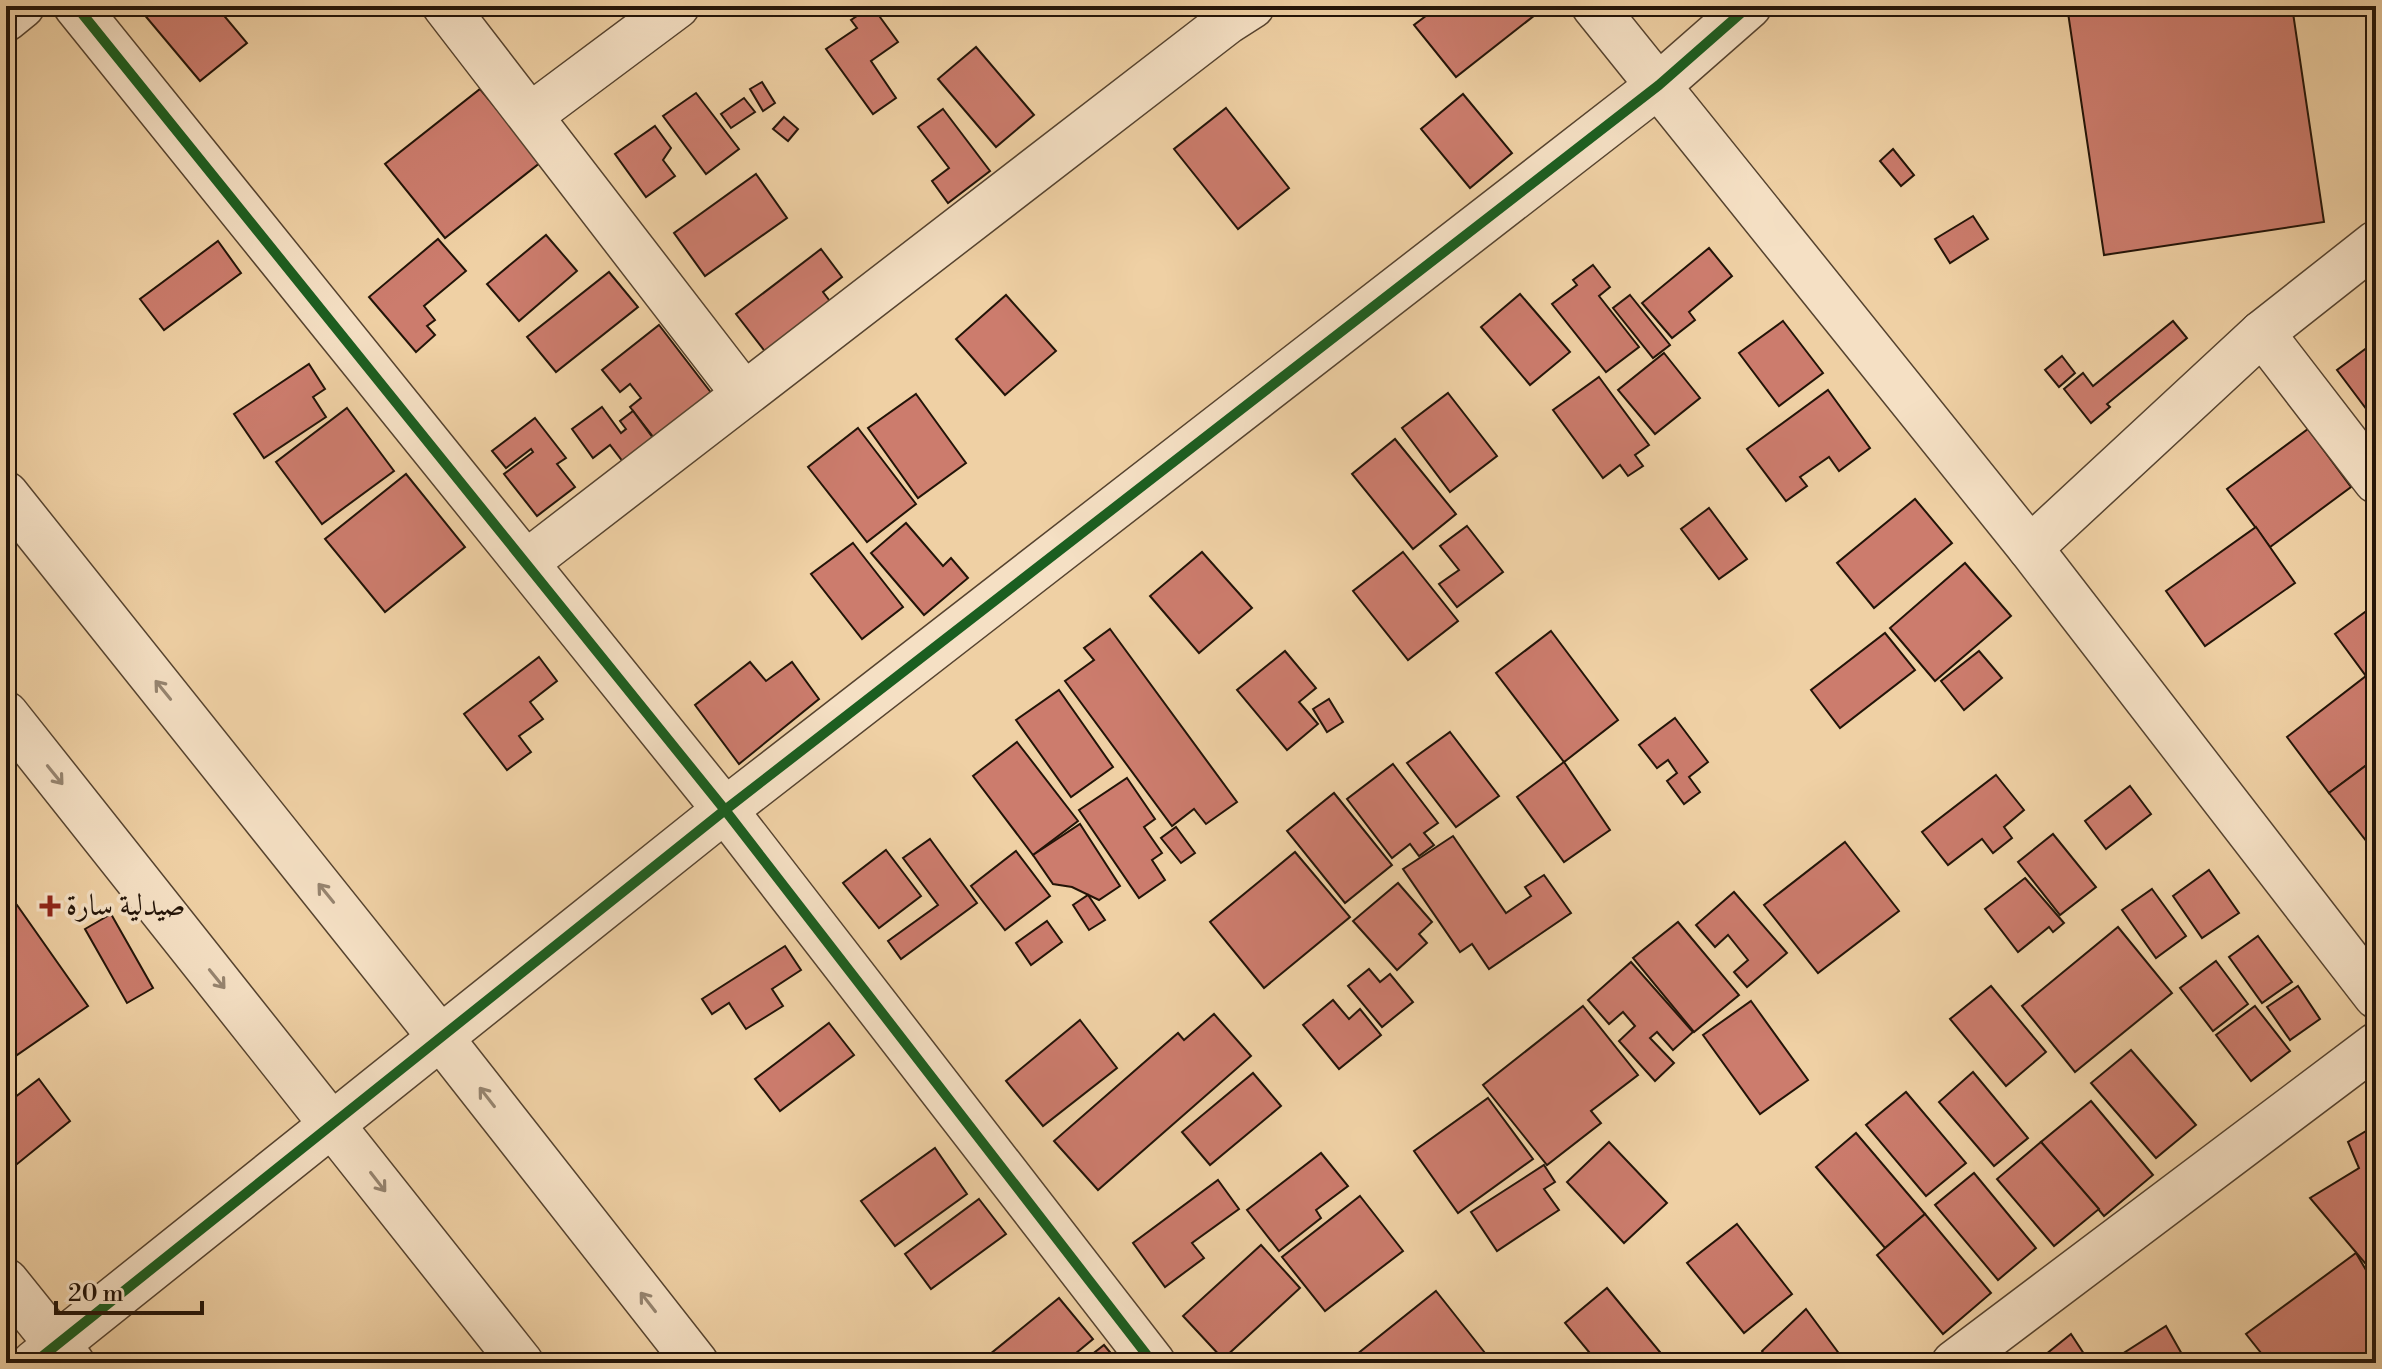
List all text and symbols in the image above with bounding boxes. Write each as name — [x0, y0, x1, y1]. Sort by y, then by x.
one-way arrow — [154, 680, 172, 701]
one-way arrow — [46, 764, 63, 785]
one-way arrow — [317, 883, 334, 904]
place label: صيدلية سارة — [66, 887, 185, 925]
marker: صيدلية سارة — [41, 897, 59, 915]
one-way arrow — [208, 968, 225, 989]
one-way arrow — [479, 1087, 496, 1108]
one-way arrow — [370, 1171, 387, 1192]
scale bar — [56, 1265, 202, 1315]
text: 20 m — [68, 1279, 124, 1309]
one-way arrow — [639, 1292, 656, 1313]

